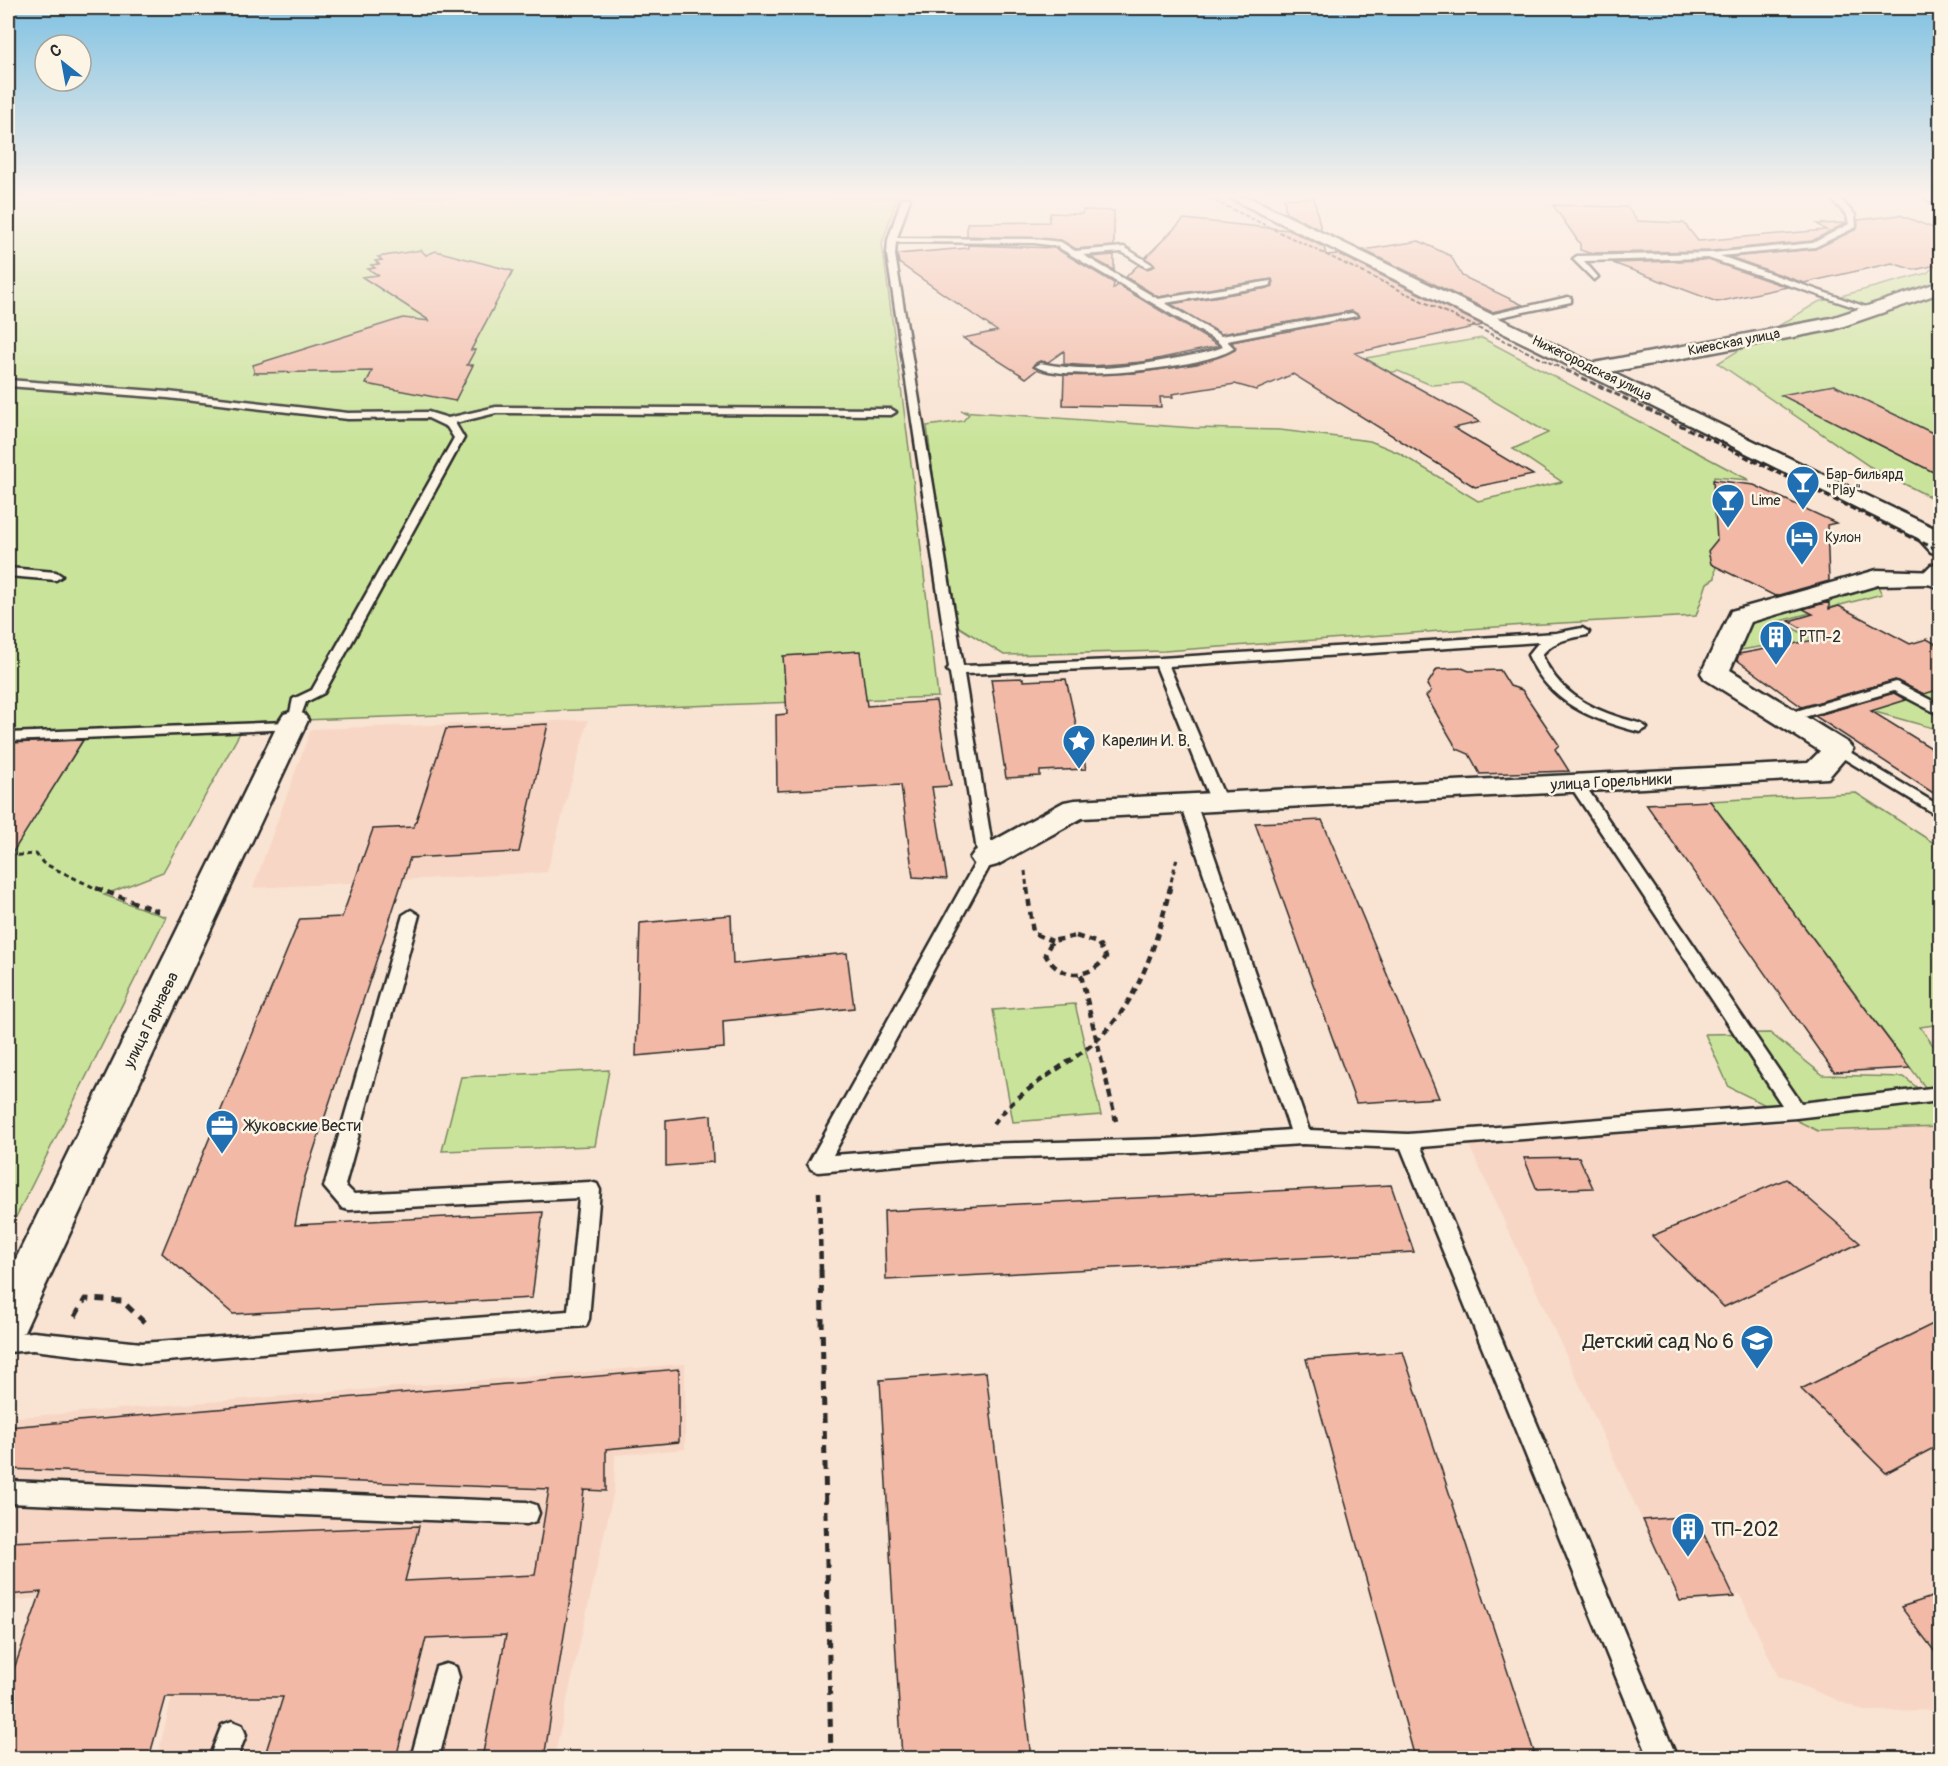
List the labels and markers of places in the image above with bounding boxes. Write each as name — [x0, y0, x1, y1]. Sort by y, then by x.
bar icon: Бар-бильярд "Play" — [1785, 464, 1821, 511]
place label: Бар-бильярд "Play" — [1826, 466, 1904, 499]
bar icon: Lime — [1710, 482, 1746, 529]
place label: Lime — [1751, 492, 1780, 509]
hotel icon: Кулон — [1784, 519, 1820, 566]
place label: Кулон — [1825, 529, 1861, 546]
building icon: РТП-2 — [1758, 619, 1794, 666]
place label: РТП-2 — [1799, 627, 1841, 647]
place icon: Карелин И. В. — [1061, 723, 1097, 770]
place label: Карелин И. В. — [1102, 731, 1190, 751]
office icon: Жуковские Вести — [204, 1108, 240, 1155]
place label: Жуковские Вести — [242, 1116, 361, 1136]
school or university icon: Детский сад № 6 — [1739, 1323, 1775, 1370]
place label: Детский сад № 6 — [1582, 1329, 1734, 1354]
building icon: ТП-202 — [1670, 1511, 1706, 1558]
place label: ТП-202 — [1711, 1517, 1779, 1542]

